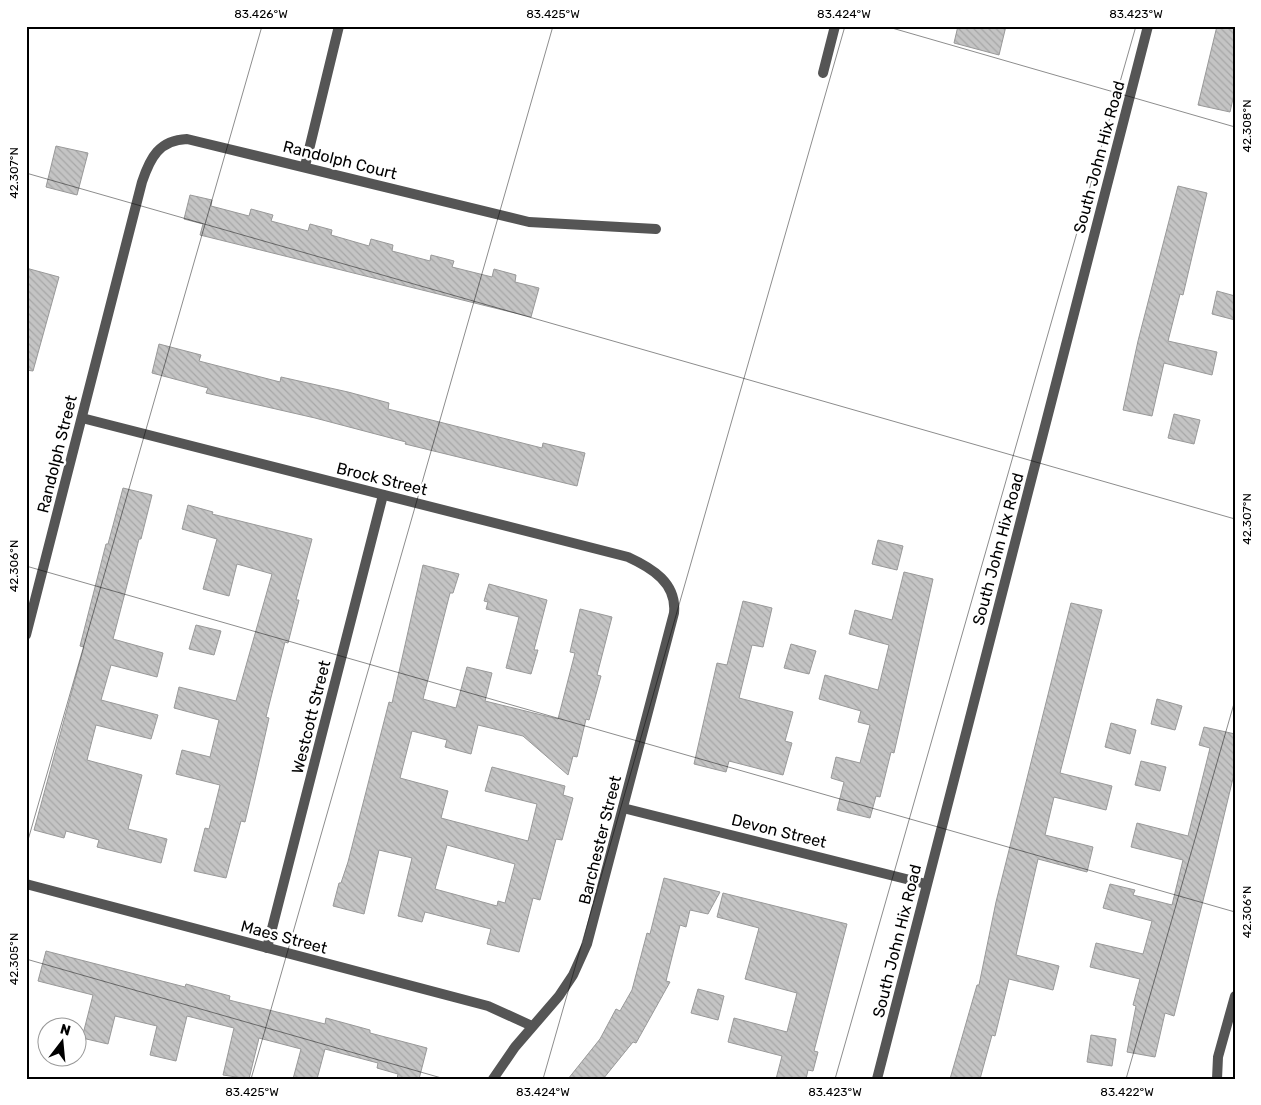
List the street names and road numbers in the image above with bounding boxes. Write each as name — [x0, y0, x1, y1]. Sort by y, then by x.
street label: South John Hix Road — [1069, 79, 1129, 235]
street label: Randolph Court — [281, 137, 399, 183]
street label: Randolph Street — [33, 393, 81, 515]
street label: Brock Street — [335, 459, 429, 499]
street label: South John Hix Road — [968, 471, 1028, 627]
street label: Westcott Street — [288, 658, 334, 776]
street label: Barchester Street — [575, 774, 625, 906]
street label: Devon Street — [729, 810, 829, 852]
street label: South John Hix Road — [869, 862, 925, 1020]
street label: Maes Street — [239, 916, 329, 958]

